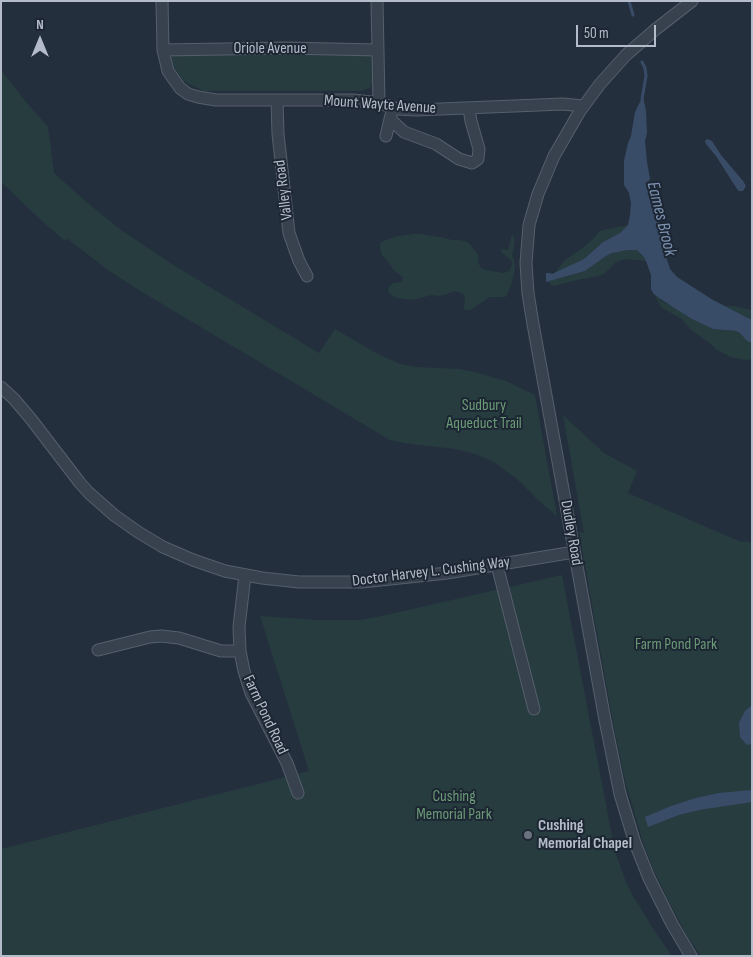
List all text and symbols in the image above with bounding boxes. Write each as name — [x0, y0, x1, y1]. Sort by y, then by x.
north arrow — [15, 15, 65, 65]
scale bar — [578, 15, 658, 47]
text: N — [36, 16, 44, 33]
text: 50 m — [584, 24, 609, 43]
street label: Oriole Avenue — [233, 39, 307, 59]
street label: Mount Wayte Avenue — [323, 92, 437, 118]
street label: Valley Road — [271, 159, 297, 221]
water label: Eames Brook — [641, 180, 681, 258]
park label: Sudbury Aqueduct Trail — [446, 396, 522, 434]
street label: Dudley Road — [556, 499, 586, 567]
street label: Doctor Harvey L. Cushing Way — [351, 553, 511, 591]
park label: Farm Pond Park — [635, 635, 717, 655]
street label: Farm Pond Road — [238, 672, 292, 758]
park label: Cushing Memorial Park — [416, 787, 492, 825]
place label: Cushing Memorial Chapel — [538, 816, 632, 854]
marker: Cushing Memorial Chapel — [522, 829, 534, 841]

